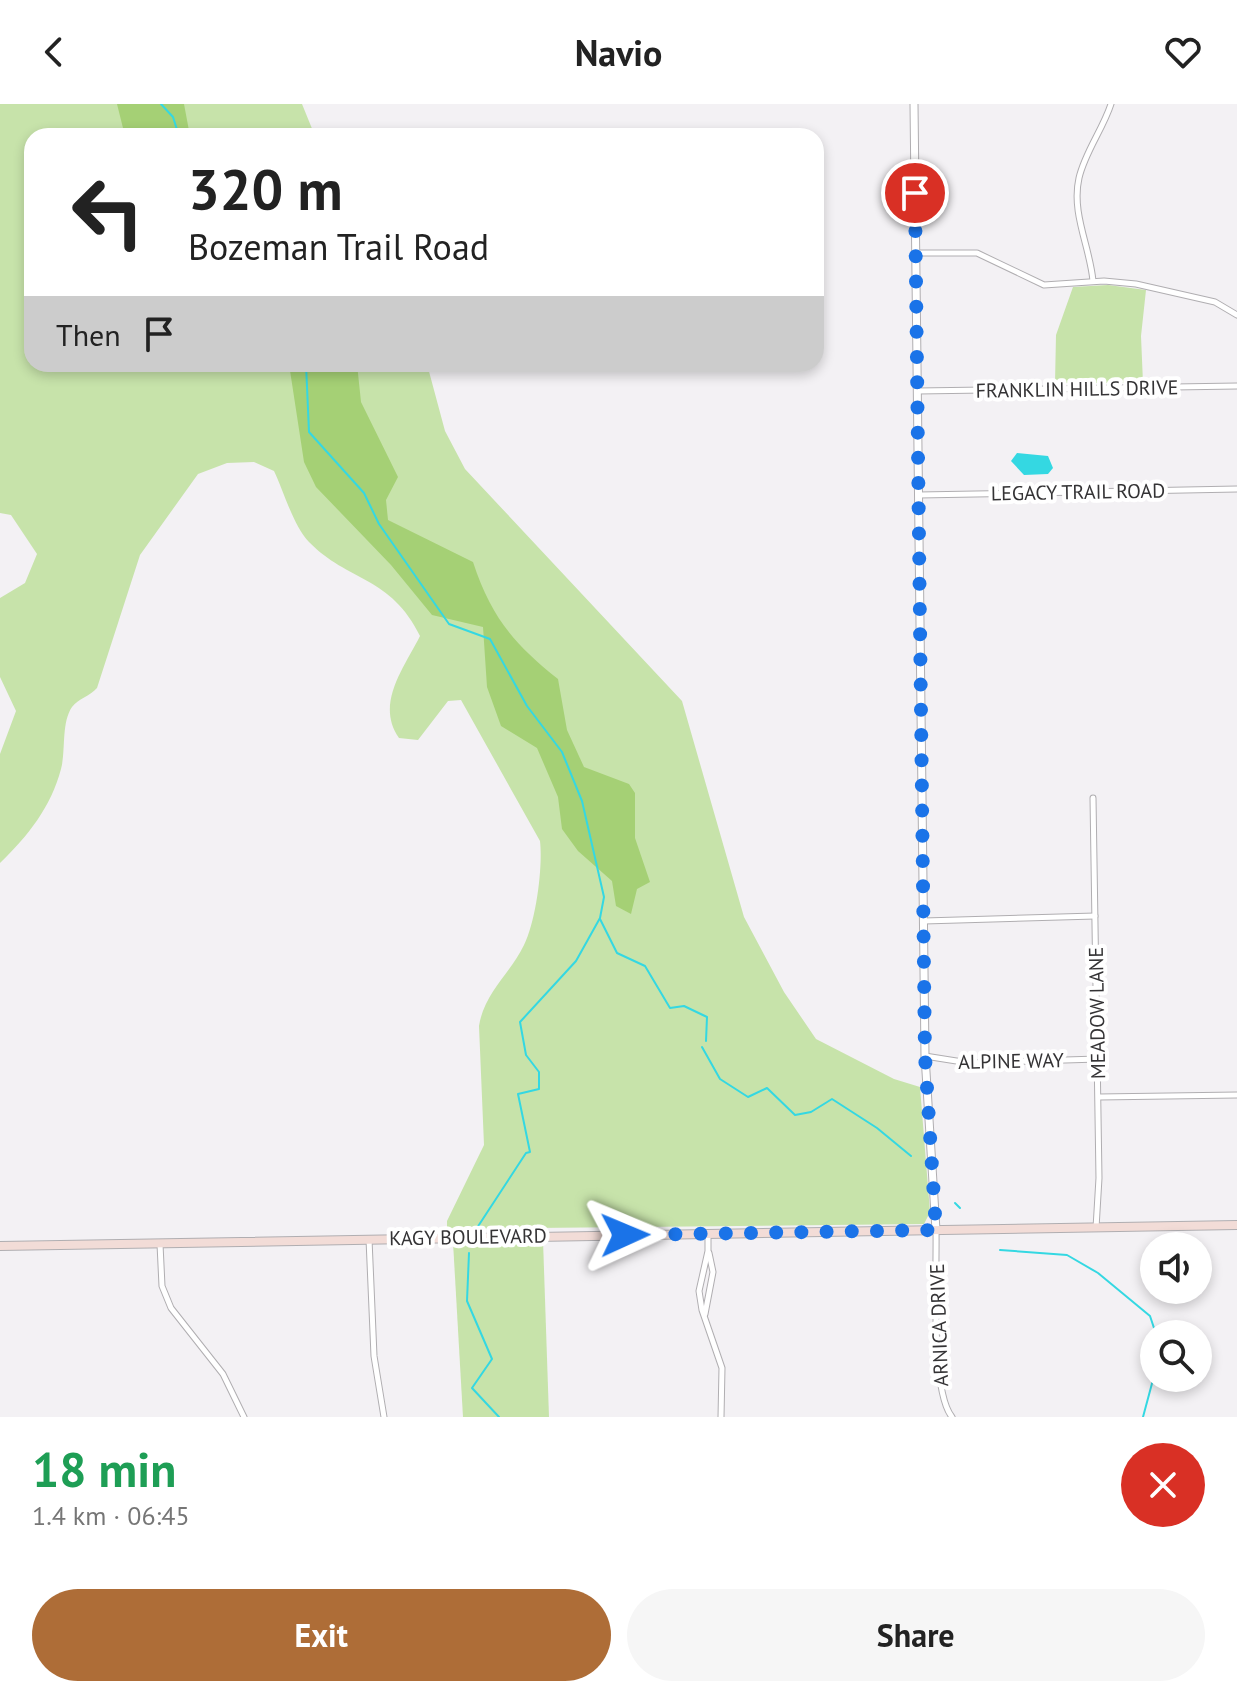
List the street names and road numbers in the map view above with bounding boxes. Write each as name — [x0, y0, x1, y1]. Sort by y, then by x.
street label: FRANKLIN HILLS DRIVE — [975, 374, 1179, 404]
street label: LEGACY TRAIL ROAD — [991, 477, 1165, 507]
street label: MEADOW LANE — [1083, 947, 1111, 1079]
street label: ALPINE WAY — [958, 1047, 1065, 1075]
street label: KAGY BOULEVARD — [389, 1223, 547, 1251]
street label: ARNICA DRIVE — [924, 1263, 954, 1387]

